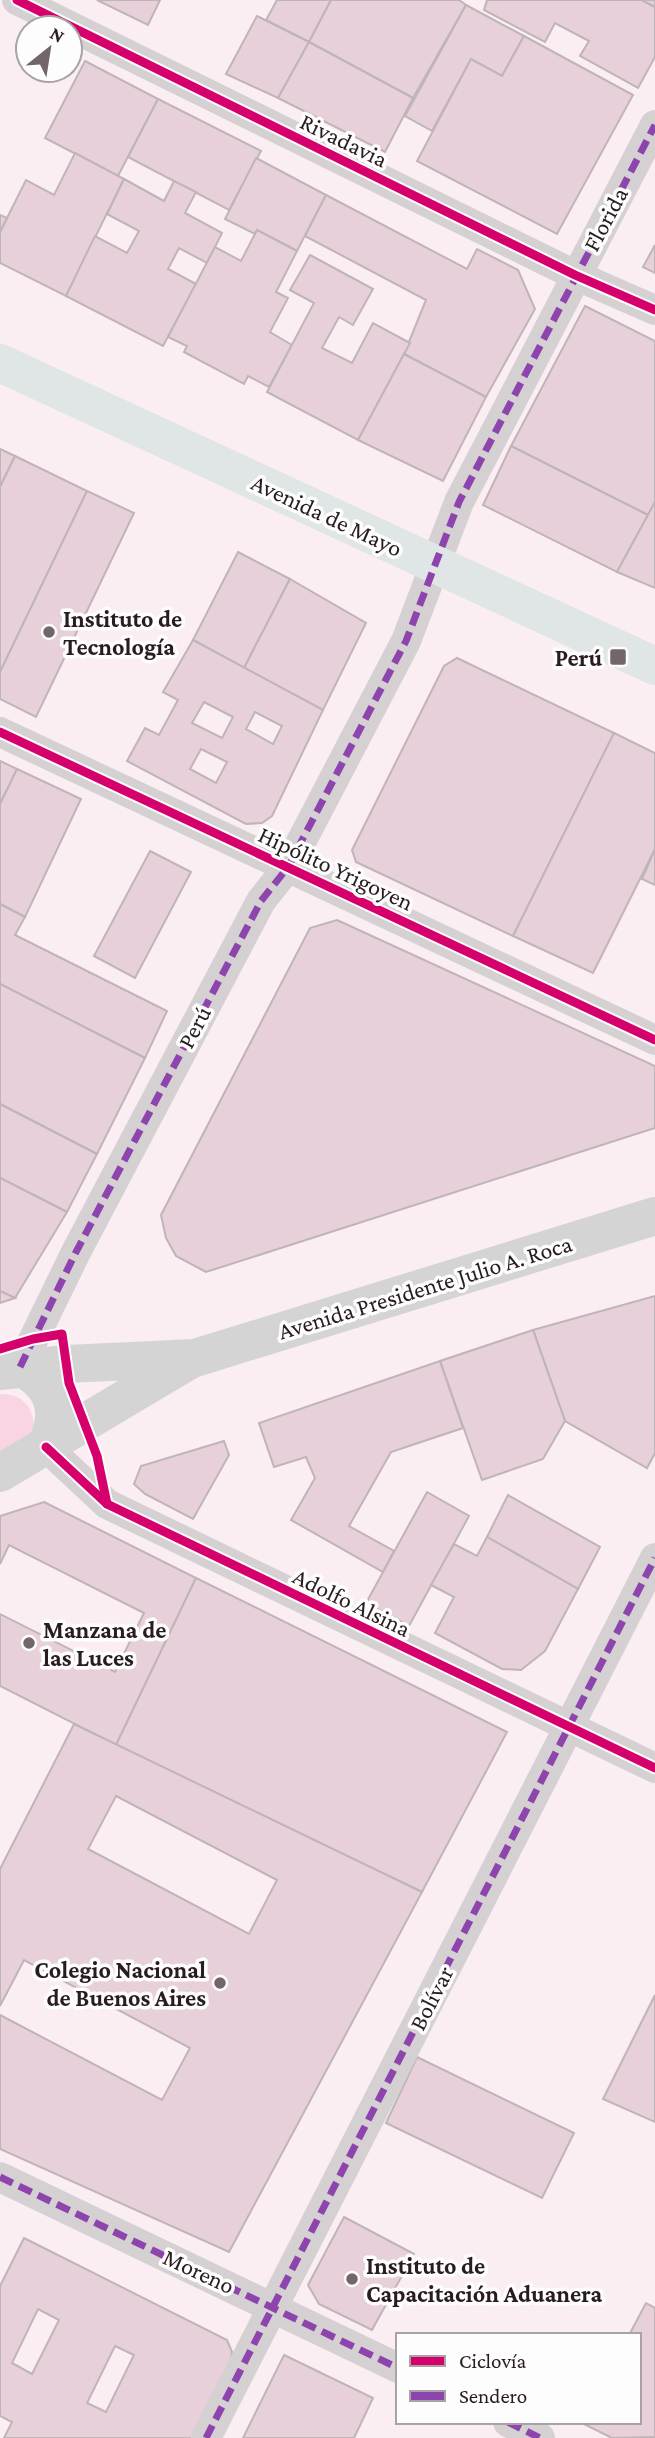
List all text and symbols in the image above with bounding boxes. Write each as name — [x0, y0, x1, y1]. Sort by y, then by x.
north arrow — [14, 14, 84, 84]
text: N — [46, 22, 68, 47]
street label: Rivadavia — [296, 107, 392, 173]
street label: Florida — [577, 182, 633, 256]
street label: Avenida de Mayo — [247, 468, 407, 562]
place label: Instituto de Tecnología — [63, 605, 182, 660]
marker: Instituto de Tecnología — [41, 624, 57, 640]
place label: Perú — [555, 644, 602, 671]
marker: Perú — [608, 647, 628, 667]
street label: Hipólito Yrigoyen — [254, 820, 418, 916]
street label: Perú — [172, 1001, 216, 1052]
street label: Avenida Presidente Julio A. Roca — [275, 1229, 575, 1345]
street label: Adolfo Alsina — [289, 1562, 415, 1642]
place label: Manzana de las Luces — [43, 1616, 166, 1671]
marker: Manzana de las Luces — [21, 1635, 37, 1651]
place label: Colegio Nacional de Buenos Aires — [34, 1956, 206, 2011]
street label: Bolívar — [404, 1961, 459, 2034]
marker: Colegio Nacional de Buenos Aires — [212, 1975, 228, 1991]
street label: Moreno — [159, 2243, 239, 2299]
place label: Instituto de Capacitación Aduanera — [366, 2252, 602, 2307]
marker: Instituto de Capacitación Aduanera — [344, 2271, 360, 2287]
legend — [396, 2333, 641, 2424]
text: Ciclovía — [459, 2349, 527, 2373]
text: Sendero — [459, 2384, 527, 2408]

